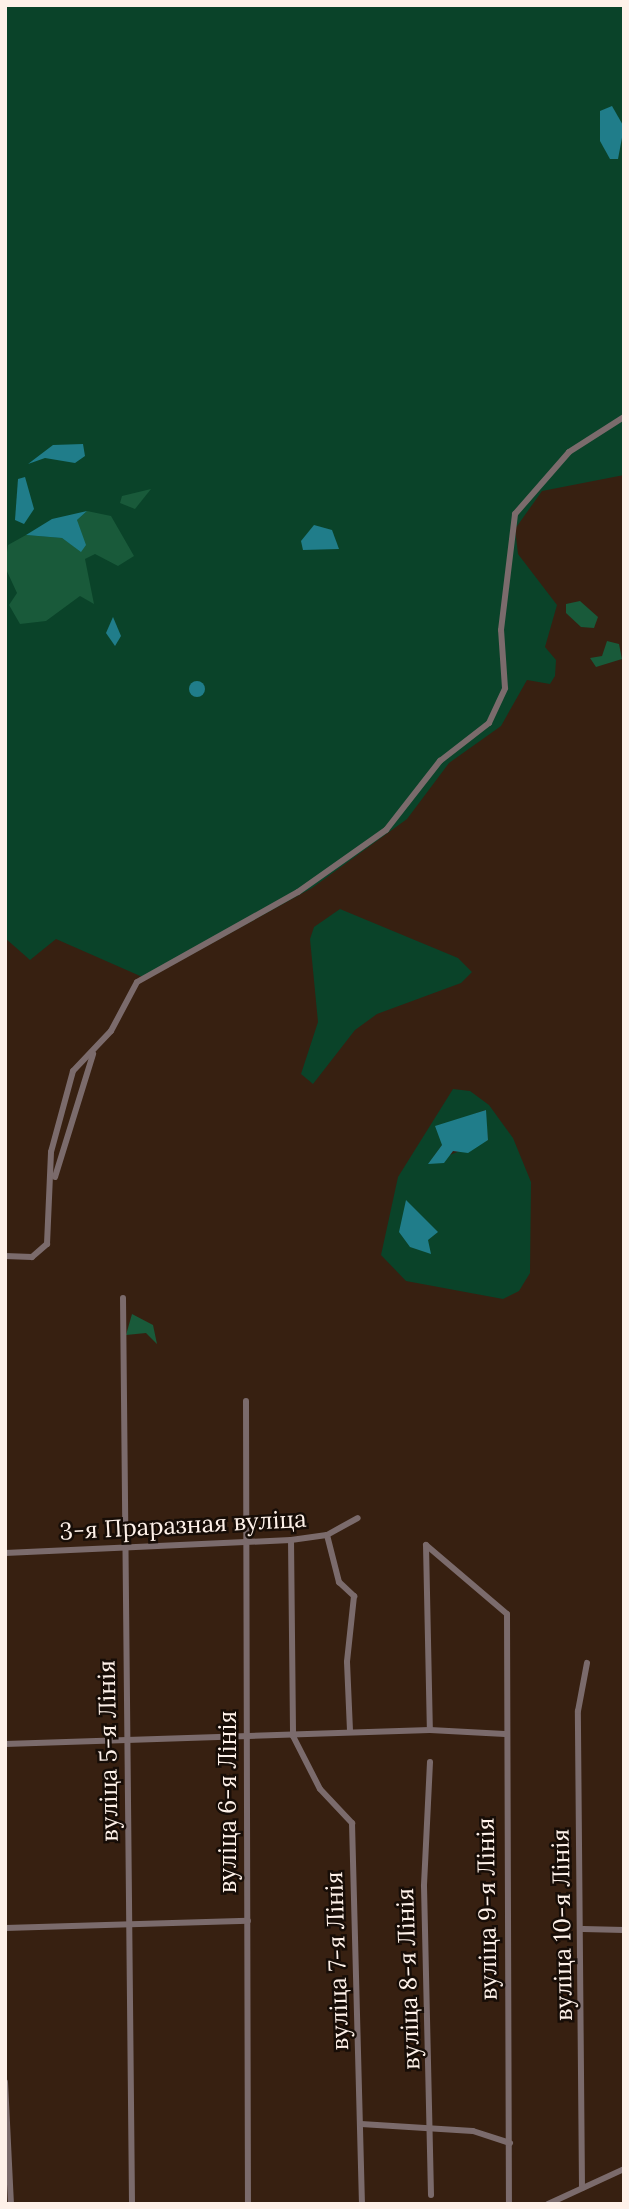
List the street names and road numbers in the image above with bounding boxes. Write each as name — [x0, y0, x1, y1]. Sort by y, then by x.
street label: 3-я Праразная вуліца — [59, 1504, 307, 1546]
street label: вуліца 5-я Лінія — [92, 1660, 124, 1842]
street label: вуліца 6-я Лінія — [214, 1711, 242, 1893]
street label: вуліца 9-я Лінія — [471, 1817, 503, 2001]
street label: вуліца 10-я Лінія — [546, 1829, 578, 2021]
street label: вуліца 7-я Лінія — [319, 1871, 355, 2051]
street label: вуліца 8-я Лінія — [390, 1887, 426, 2071]

